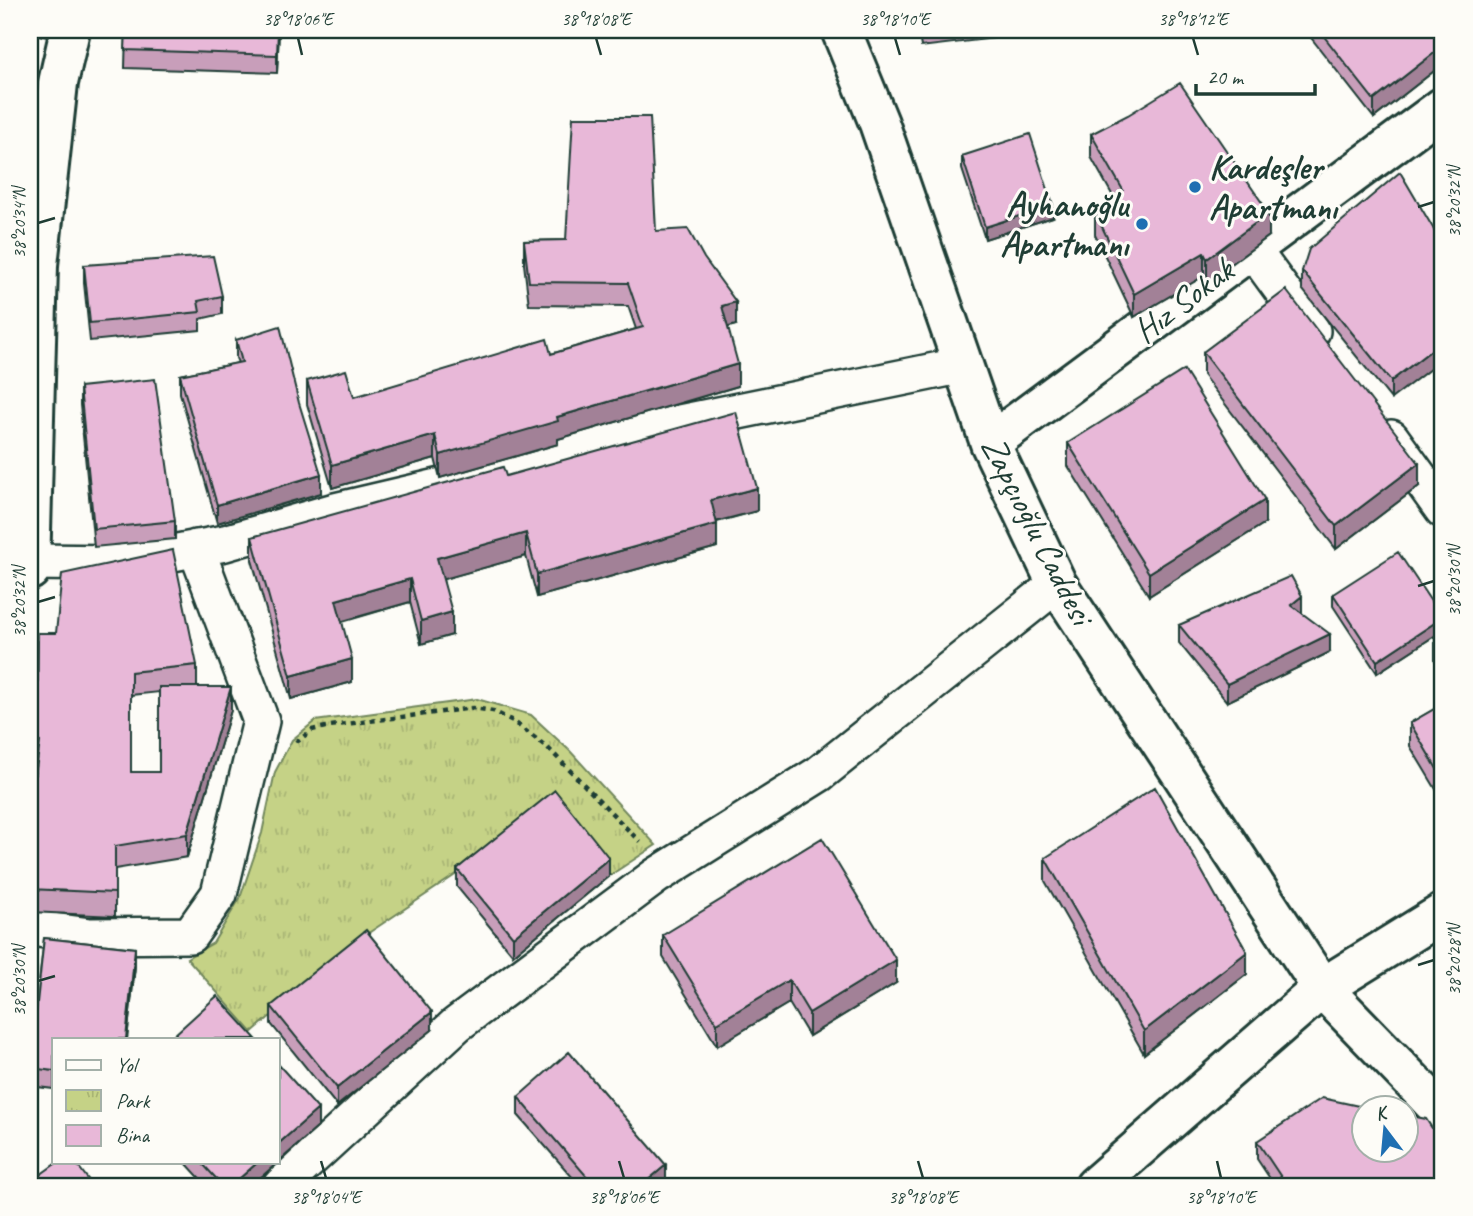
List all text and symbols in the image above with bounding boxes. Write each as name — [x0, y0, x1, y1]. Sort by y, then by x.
text: 38°18'06"E — [263, 8, 335, 30]
text: 38°18'08"E — [561, 8, 633, 30]
text: 38°18'10"E — [860, 8, 932, 30]
text: 38°18'12"E — [1158, 8, 1230, 30]
scale bar — [1196, 52, 1316, 96]
text: 20 m — [1207, 64, 1245, 90]
place label: Kardeşler Apartmanı — [1209, 145, 1339, 230]
text: 38°20'32"N — [1443, 163, 1465, 237]
marker: Kardeşler Apartmanı — [1187, 179, 1203, 195]
place label: Ayhanoğlu Apartmanı — [1000, 182, 1131, 267]
text: 38°20'34"N — [8, 184, 30, 258]
marker: Ayhanoğlu Apartmanı — [1134, 216, 1150, 232]
street label: Hız Sokak — [1124, 247, 1244, 353]
street label: Zapçıoğlu Caddesi — [971, 429, 1106, 636]
text: 38°20'30"N — [1443, 542, 1465, 616]
text: 38°20'32"N — [8, 563, 30, 637]
text: 38°20'28"N — [1443, 921, 1465, 995]
text: 38°20'30"N — [8, 942, 30, 1016]
legend — [52, 1038, 280, 1164]
text: Yol — [116, 1052, 140, 1078]
text: Park — [116, 1088, 151, 1114]
north arrow — [1350, 1094, 1420, 1164]
text: K — [1373, 1100, 1393, 1126]
text: Bina — [116, 1122, 151, 1148]
text: 38°18'04"E — [291, 1186, 363, 1208]
text: 38°18'06"E — [589, 1186, 661, 1208]
text: 38°18'08"E — [888, 1186, 960, 1208]
text: 38°18'10"E — [1186, 1186, 1258, 1208]

